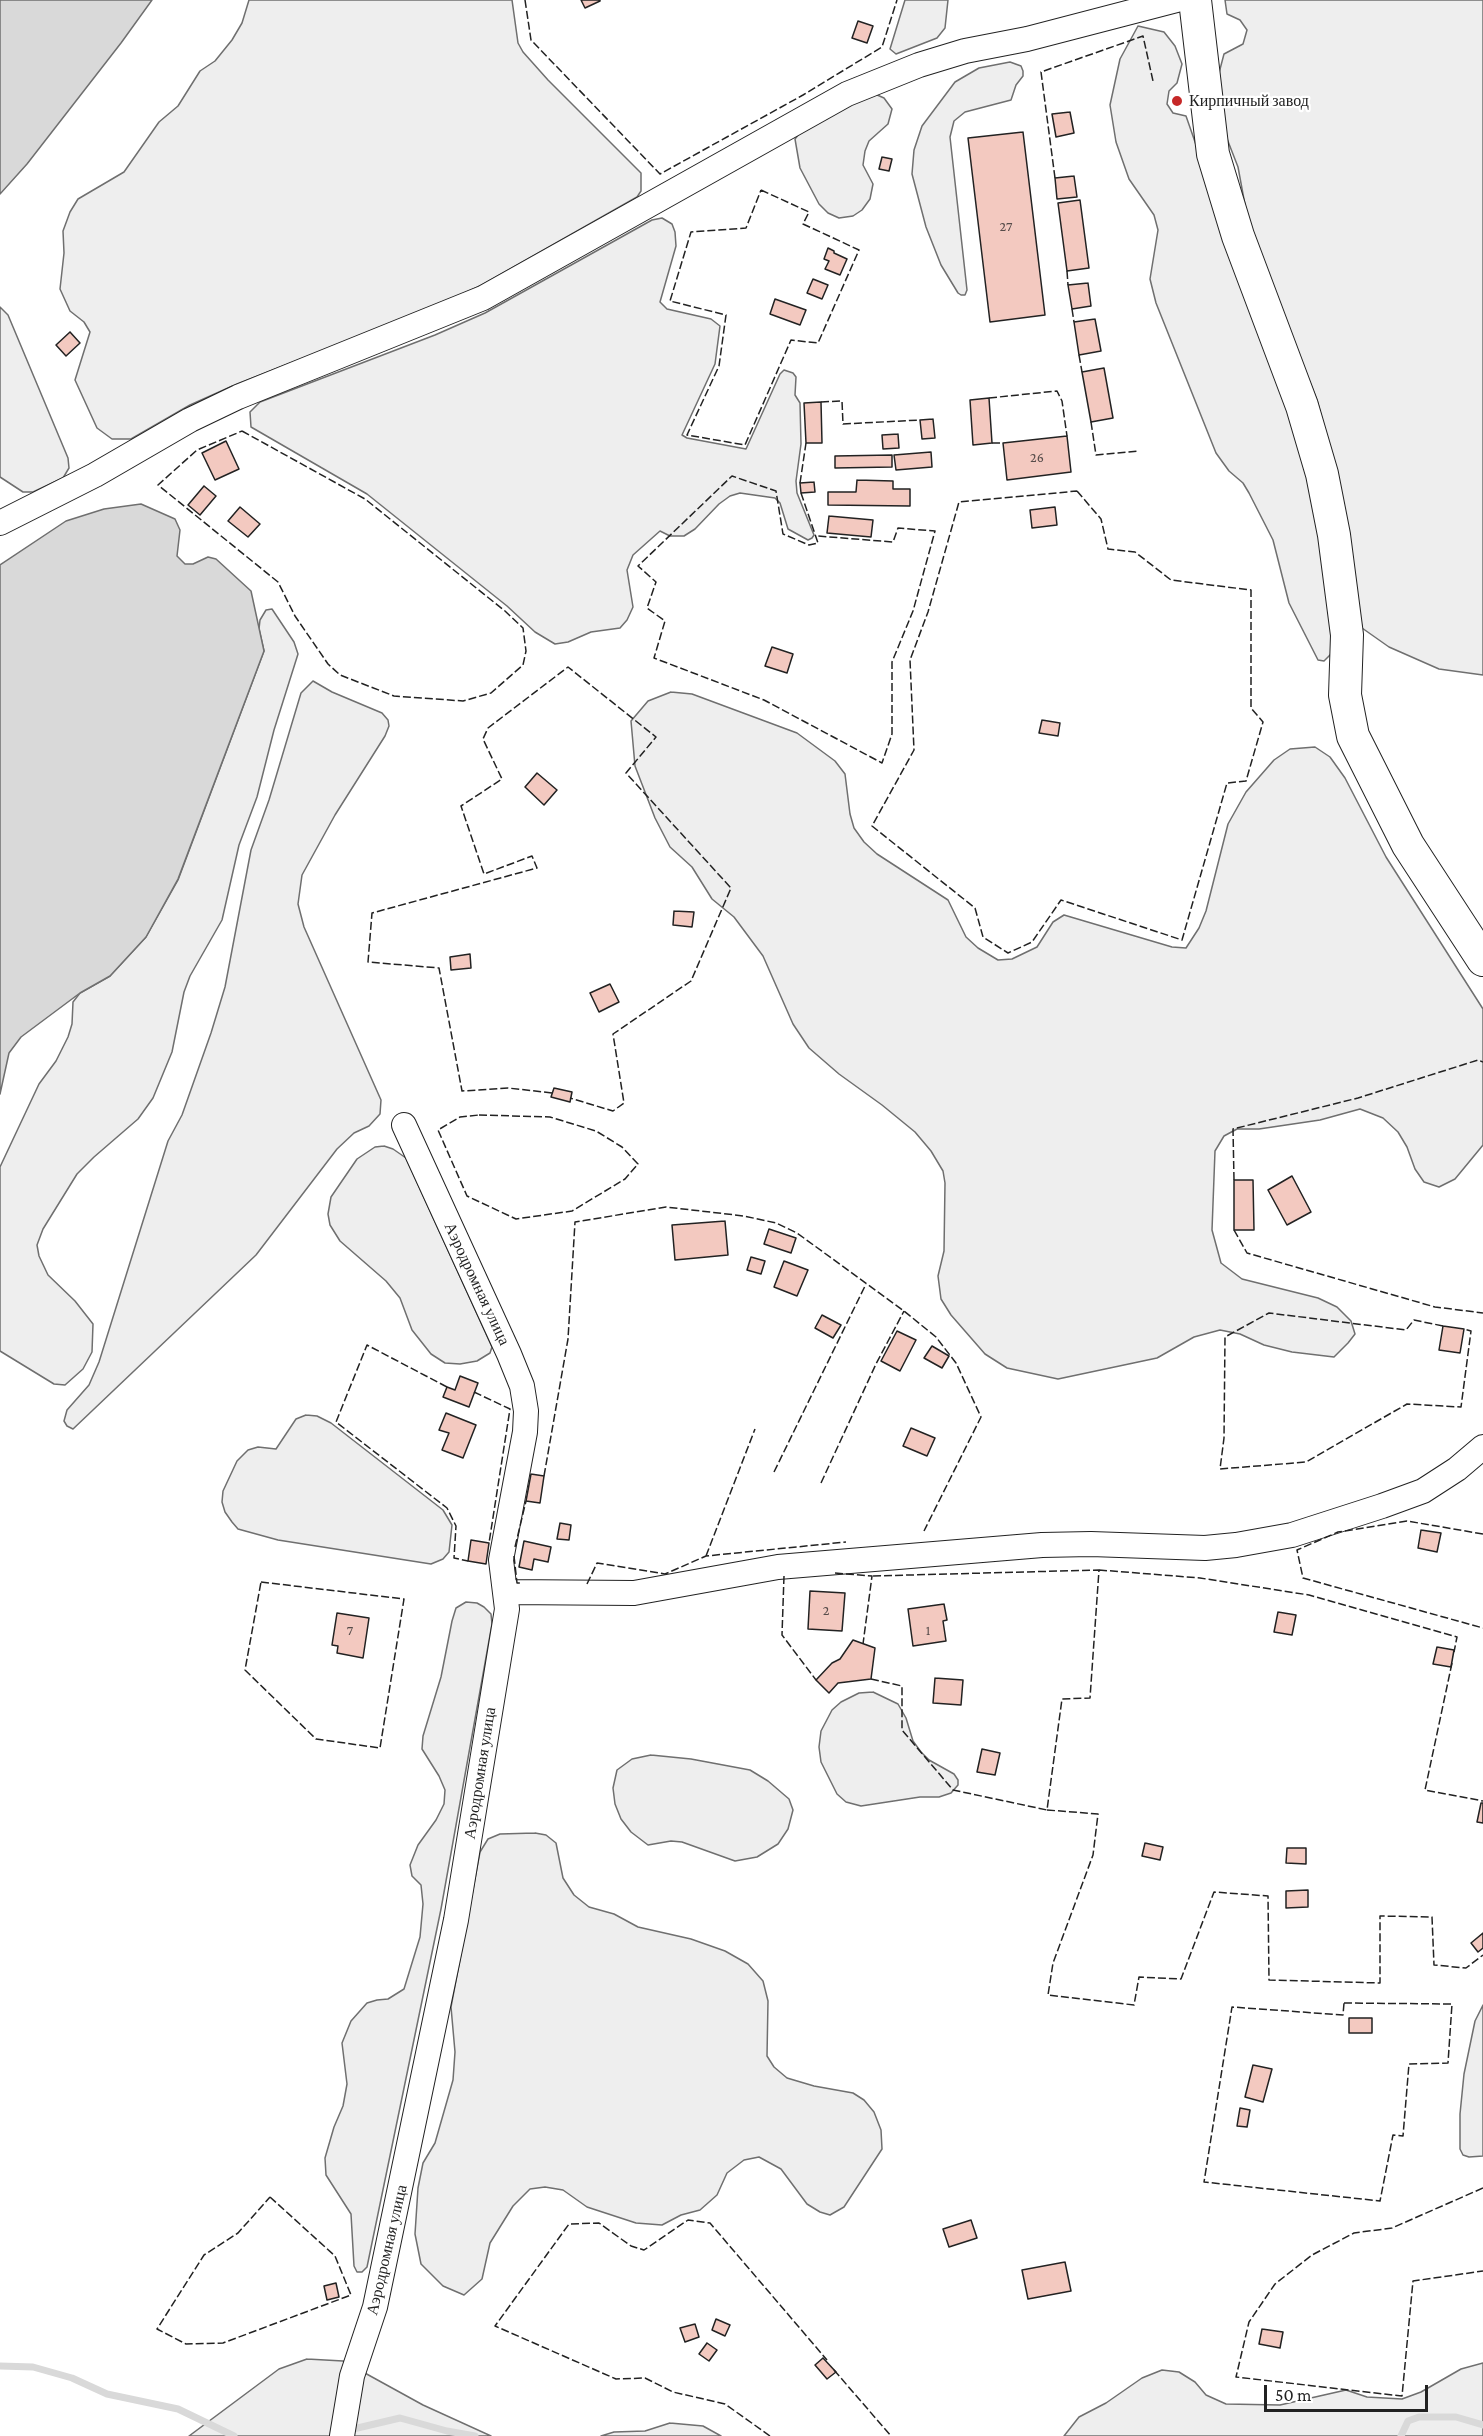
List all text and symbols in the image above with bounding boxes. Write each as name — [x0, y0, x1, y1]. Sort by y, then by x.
place label: Кирпичный завод — [1189, 91, 1309, 111]
marker: Кирпичный завод — [1170, 94, 1184, 108]
house number: 27 — [1000, 219, 1012, 235]
house number: 26 — [1030, 450, 1044, 466]
street label: Аэродромная улица — [440, 1219, 514, 1349]
house number: 2 — [823, 1603, 829, 1619]
house number: 7 — [347, 1623, 353, 1639]
house number: 1 — [926, 1623, 930, 1639]
street label: Аэродромная улица — [460, 1706, 500, 1840]
street label: Аэродромная улица — [363, 2183, 411, 2317]
scale bar — [1267, 2373, 1430, 2411]
text: 50 m — [1275, 2385, 1312, 2405]

